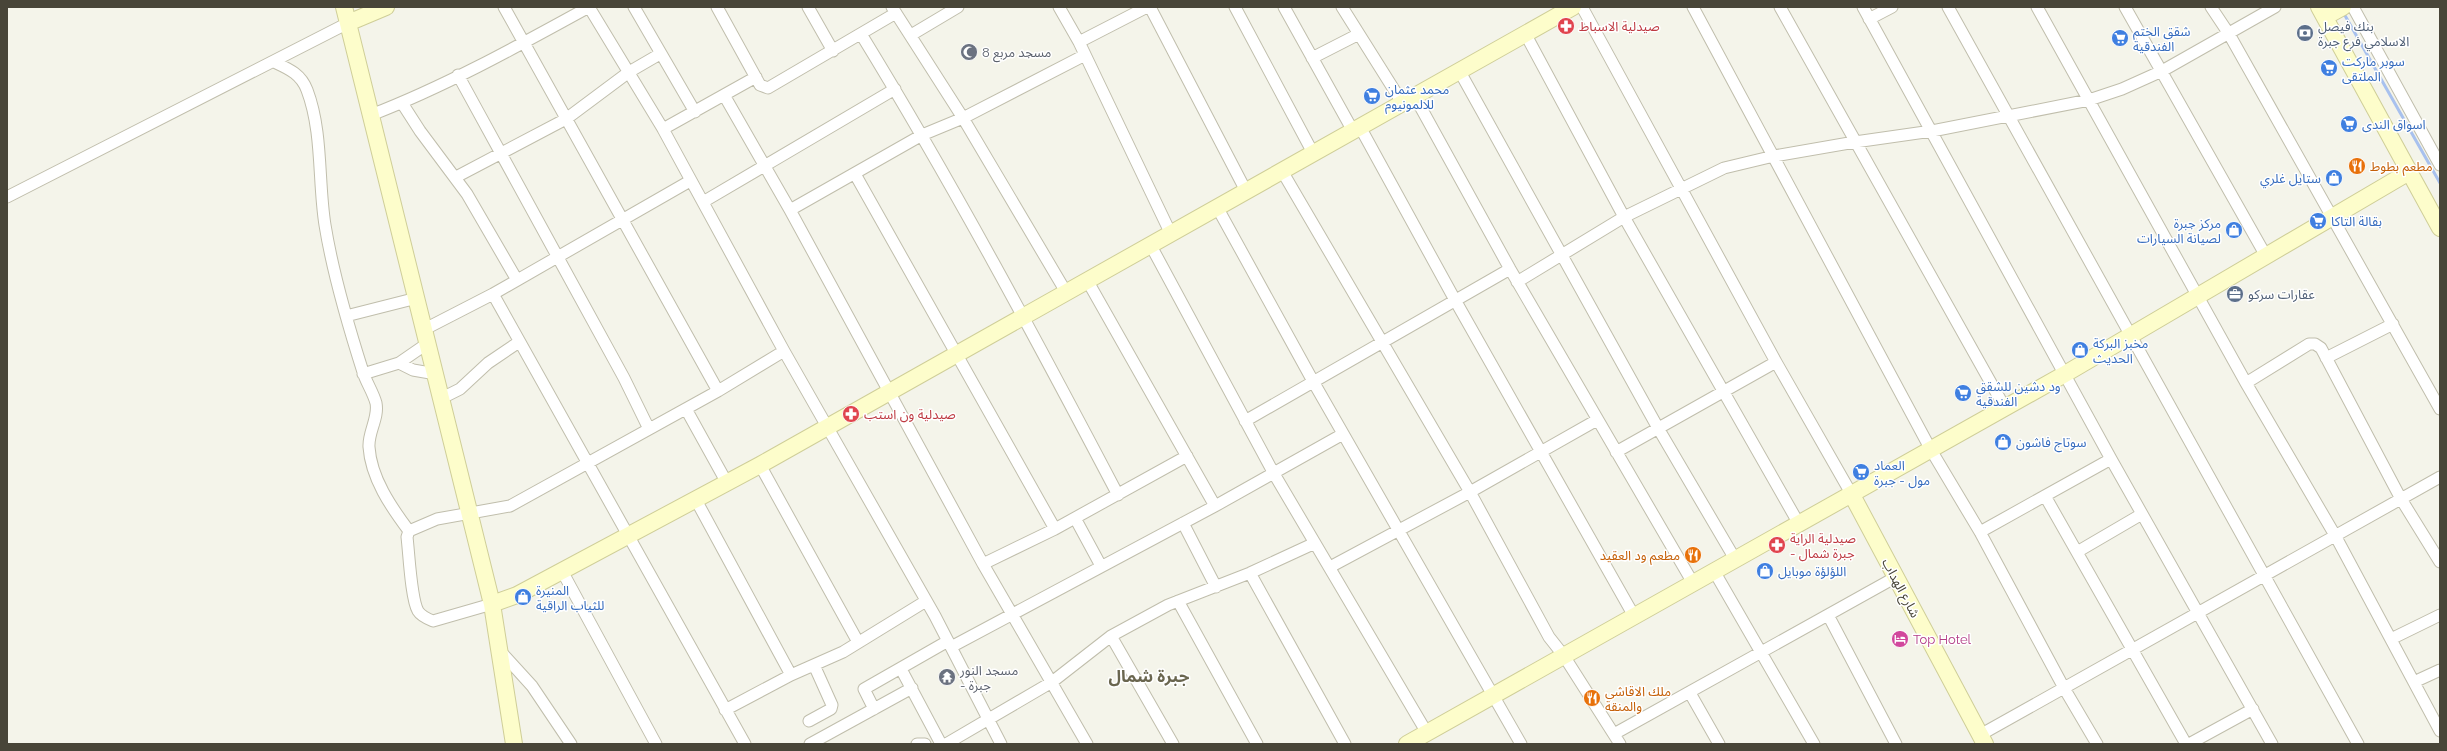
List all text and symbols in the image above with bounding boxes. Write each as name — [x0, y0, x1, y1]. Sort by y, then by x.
pharmacy icon: صيدلية الاسباط — [1556, 16, 1576, 36]
place label: صيدلية الاسباط — [1579, 19, 1660, 34]
place label: بنك فيصل الاسلامي فرع جبرة — [2318, 19, 2409, 52]
bank icon: بنك فيصل الاسلامي فرع جبرة — [2295, 23, 2315, 43]
place label: شقق الختم الفندقية — [2133, 24, 2190, 54]
supermarket icon: شقق الختم الفندقية — [2110, 28, 2130, 48]
mosque icon: مسجد مربع 8 — [959, 42, 979, 62]
place label: مسجد مربع 8 — [982, 45, 1052, 63]
place label: سوبر ماركت الملتقى — [2342, 54, 2405, 85]
supermarket icon: سوبر ماركت الملتقى — [2319, 58, 2339, 78]
place label: محمد عثمان للالمونيوم — [1385, 82, 1450, 114]
supermarket icon: محمد عثمان للالمونيوم — [1362, 86, 1382, 106]
supermarket icon: اسواق الندى — [2339, 114, 2359, 134]
place label: اسواق الندى — [2362, 117, 2426, 133]
restaurant icon: مطعم بطوط — [2347, 156, 2367, 176]
place label: مطعم بطوط — [2370, 159, 2433, 177]
shop icon: ستايل غلري — [2324, 168, 2344, 188]
place label: ستايل غلري — [2260, 171, 2321, 189]
supermarket icon: بقالة التاكا — [2308, 211, 2328, 231]
place label: بقالة التاكا — [2331, 214, 2382, 229]
place label: مركز جبرة لصيانة السيارات — [2137, 216, 2221, 246]
shop icon: مركز جبرة لصيانة السيارات — [2224, 220, 2244, 240]
office icon: عقارات سركو — [2225, 284, 2245, 304]
place label: عقارات سركو — [2248, 287, 2315, 302]
place label: مخبز البركة الحديث — [2093, 336, 2148, 366]
shop icon: مخبز البركة الحديث — [2070, 340, 2090, 360]
place label: ود دشين للشقق الفندقية — [1976, 379, 2061, 409]
supermarket icon: ود دشين للشقق الفندقية — [1953, 383, 1973, 403]
pharmacy icon: صيدلية ون استب — [841, 404, 861, 424]
place label: صيدلية ون استب — [864, 407, 956, 423]
shop icon: سوتاج فاشون — [1993, 432, 2013, 452]
place label: سوتاج فاشون — [2016, 435, 2086, 453]
place label: العماد مول - جبرة — [1874, 458, 1930, 489]
supermarket icon: العماد مول - جبرة — [1851, 462, 1871, 482]
place label: صيدلية الراية - جبرة شمال — [1790, 531, 1856, 562]
pharmacy icon: صيدلية الراية - جبرة شمال — [1767, 535, 1787, 555]
restaurant icon: مطعم ود العقيد — [1683, 545, 1703, 565]
place label: مطعم ود العقيد — [1600, 548, 1680, 566]
street label: شارع الهداب — [1877, 556, 1923, 621]
shop icon: اللؤلؤة موبايل — [1755, 561, 1775, 581]
place label: اللؤلؤة موبايل — [1778, 564, 1846, 580]
place label: المنيرة للثياب الراقية — [536, 583, 604, 613]
shop icon: المنيرة للثياب الراقية — [513, 587, 533, 607]
hotel icon: Top Hotel — [1890, 629, 1910, 649]
place label: Top Hotel — [1913, 632, 1972, 647]
place label: مسجد النور - جبرة — [959, 663, 1018, 693]
district label: جبرة شمال — [1108, 666, 1190, 687]
temple icon: مسجد النور - جبرة — [937, 667, 957, 687]
place label: ملك الاقاشي والمنقة — [1605, 684, 1671, 714]
restaurant icon: ملك الاقاشي والمنقة — [1582, 688, 1602, 708]

